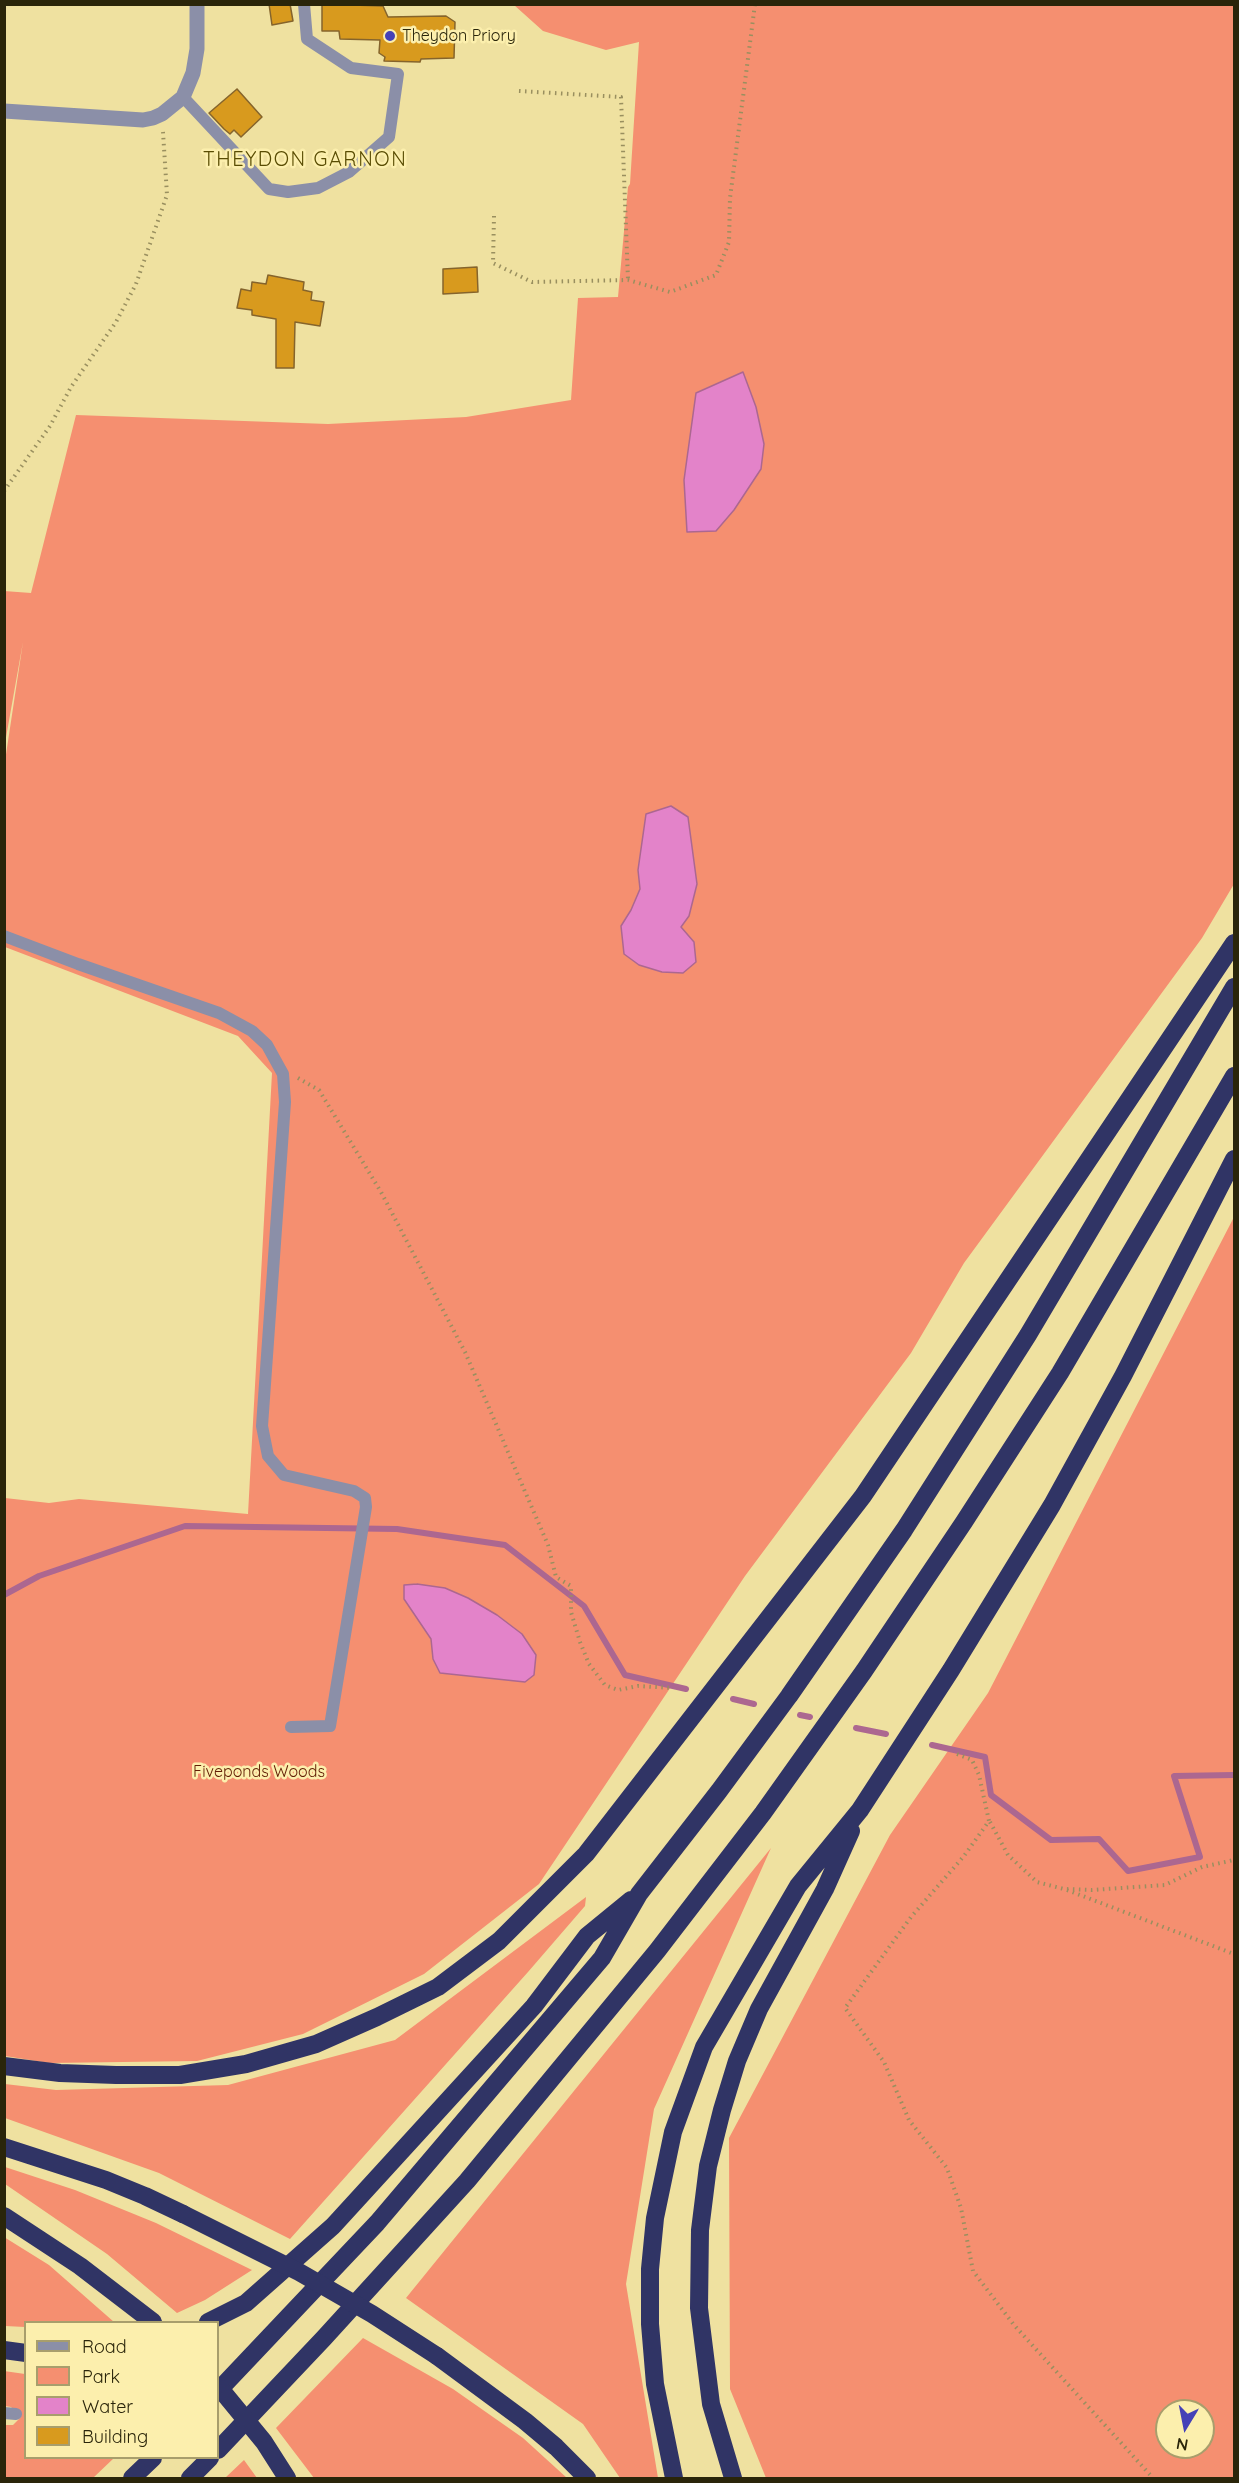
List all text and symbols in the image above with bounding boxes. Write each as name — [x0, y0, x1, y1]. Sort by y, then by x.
place label: Theydon Priory — [402, 26, 516, 46]
marker: Theydon Priory — [383, 29, 397, 43]
district label: THEYDON GARNON — [203, 148, 407, 172]
park label: Fiveponds Woods — [193, 1762, 325, 1782]
legend — [24, 2321, 219, 2459]
text: Road — [82, 2335, 127, 2358]
text: Park — [82, 2365, 120, 2388]
text: Water — [82, 2395, 133, 2418]
north arrow — [1155, 2399, 1215, 2459]
text: Building — [82, 2425, 148, 2448]
text: N — [1175, 2434, 1190, 2456]

